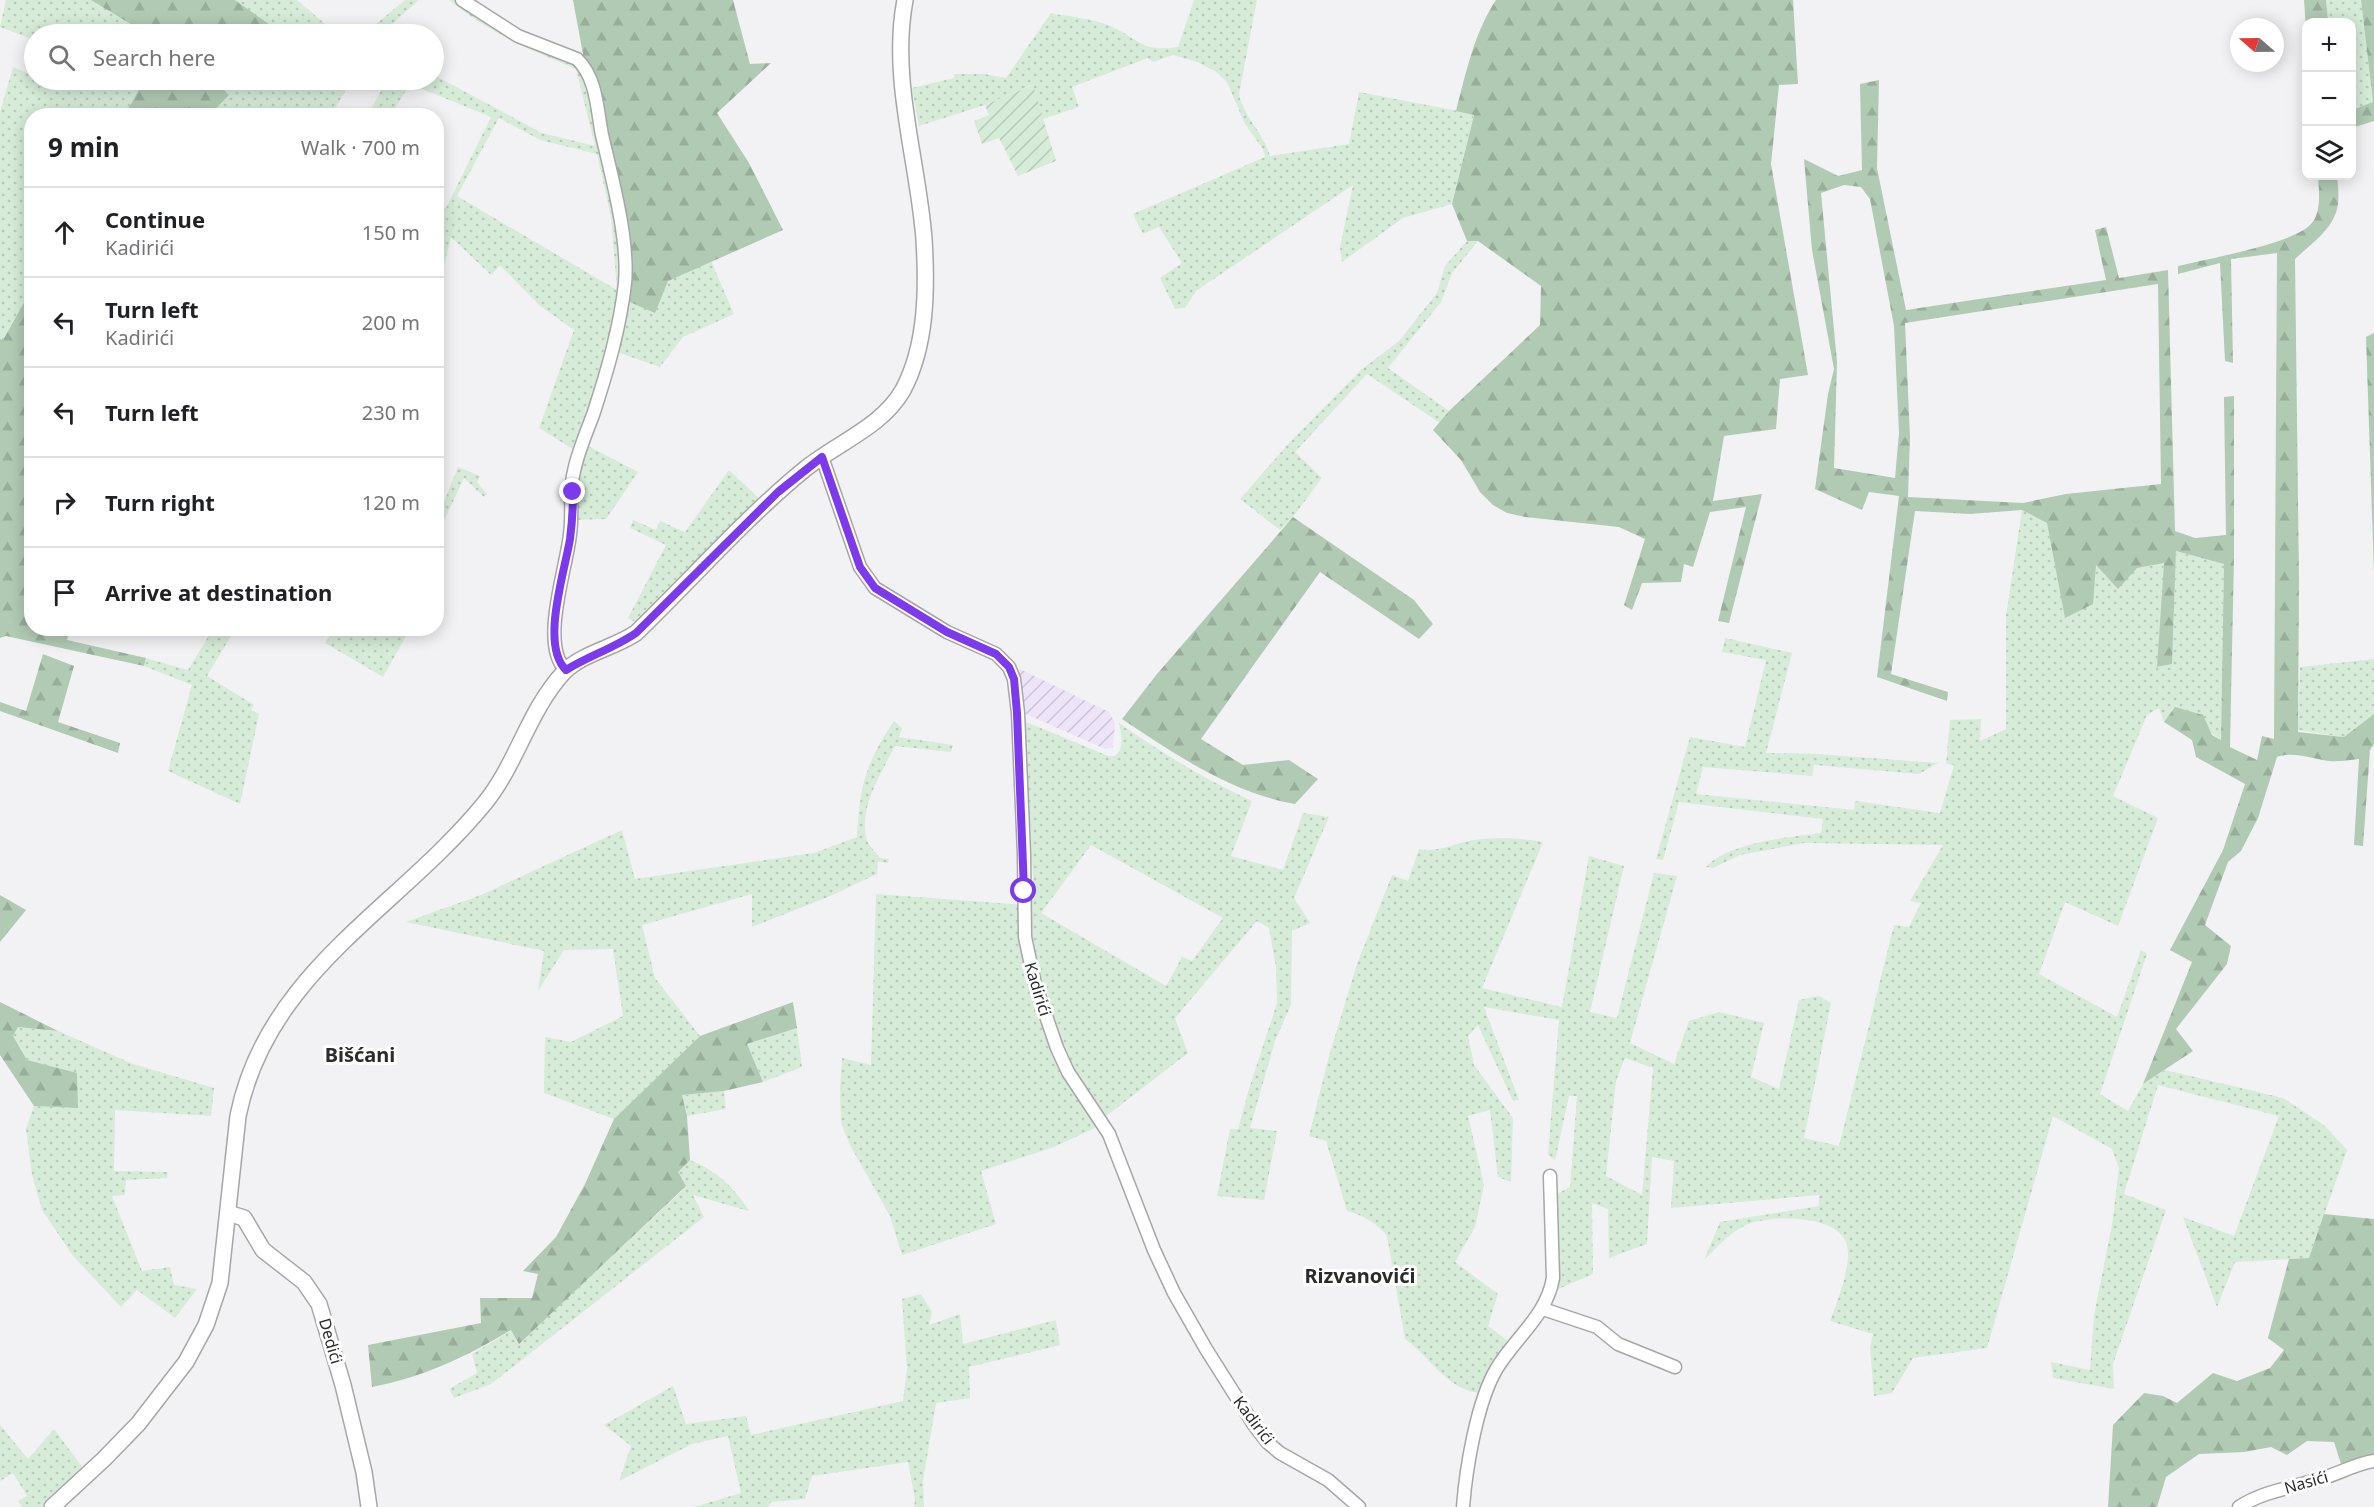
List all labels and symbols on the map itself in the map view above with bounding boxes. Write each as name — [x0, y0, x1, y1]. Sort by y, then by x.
north arrow — [2230, 18, 2284, 72]
route end — [559, 478, 585, 504]
route start — [1010, 877, 1036, 903]
street label: Kadirići — [1019, 959, 1057, 1019]
district label: Bišćani — [325, 1041, 395, 1068]
district label: Rizvanovići — [1304, 1262, 1416, 1289]
street label: Dedići — [314, 1316, 348, 1366]
street label: Kadirići — [1229, 1391, 1279, 1449]
street label: Nasići — [2281, 1465, 2331, 1499]

